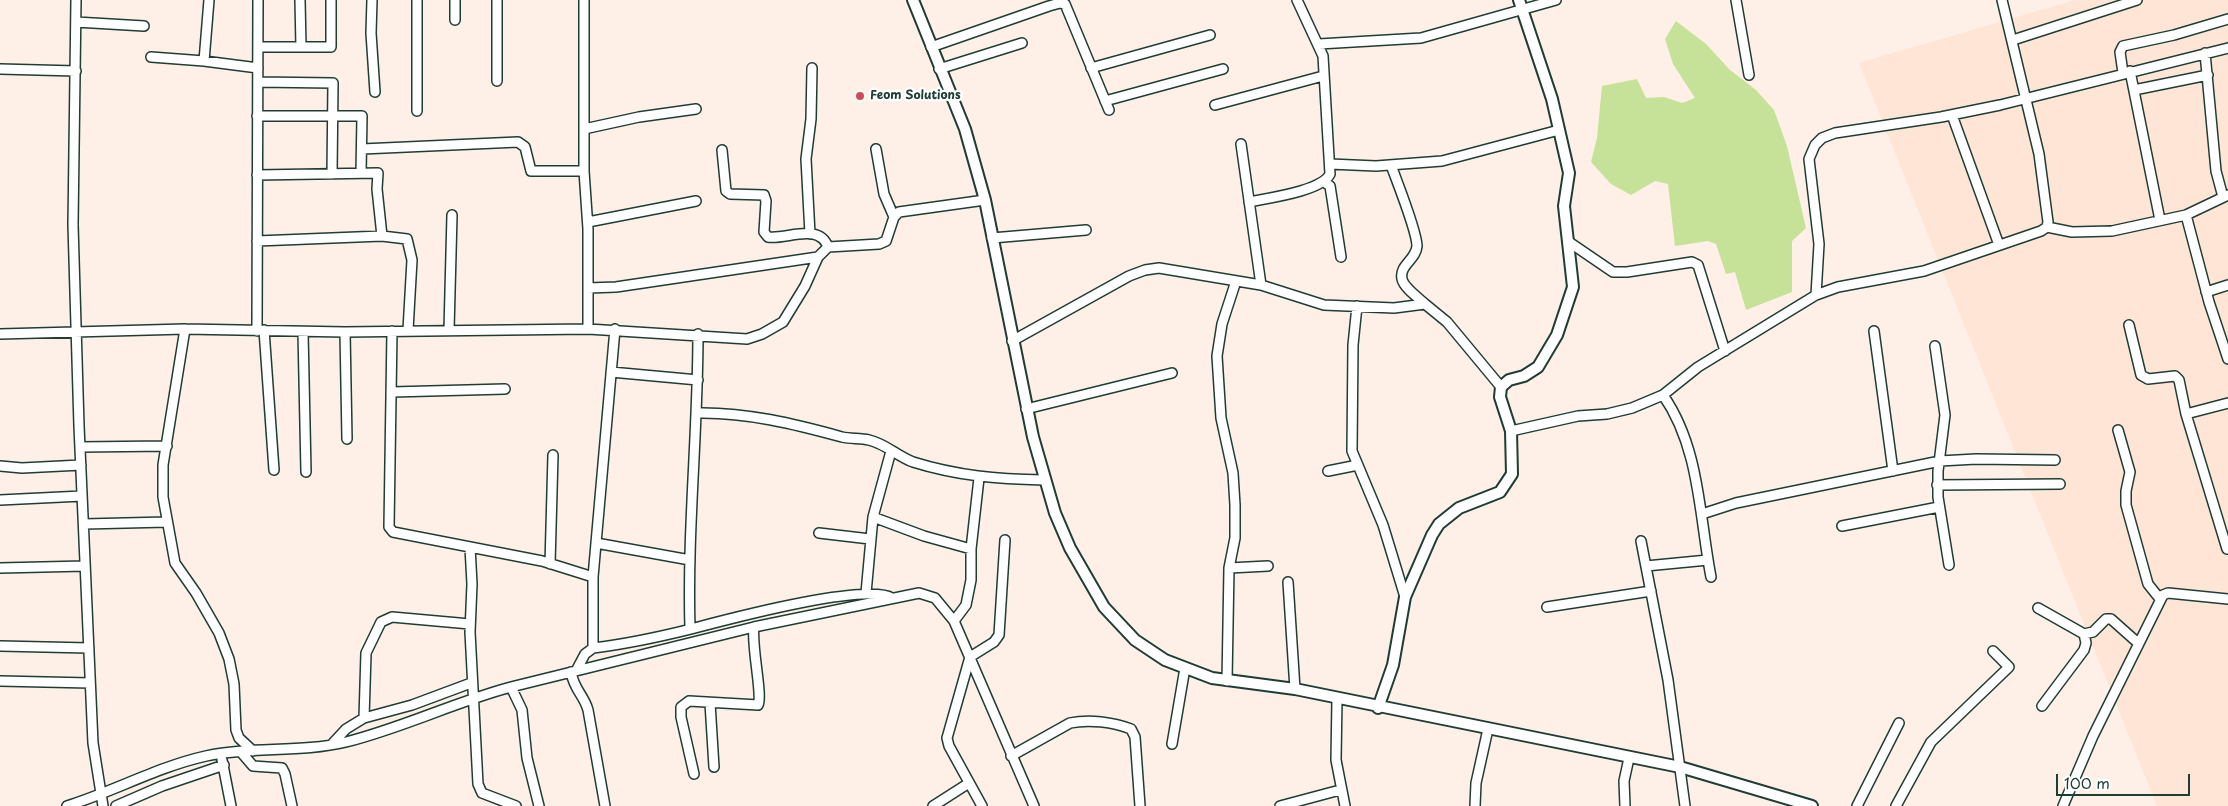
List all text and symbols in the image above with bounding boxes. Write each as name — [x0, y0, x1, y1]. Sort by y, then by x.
place label: Feom Solutions — [870, 89, 961, 103]
marker: Feom Solutions — [854, 90, 866, 102]
scale bar — [2058, 764, 2192, 796]
text: 100 m — [2064, 771, 2110, 794]

